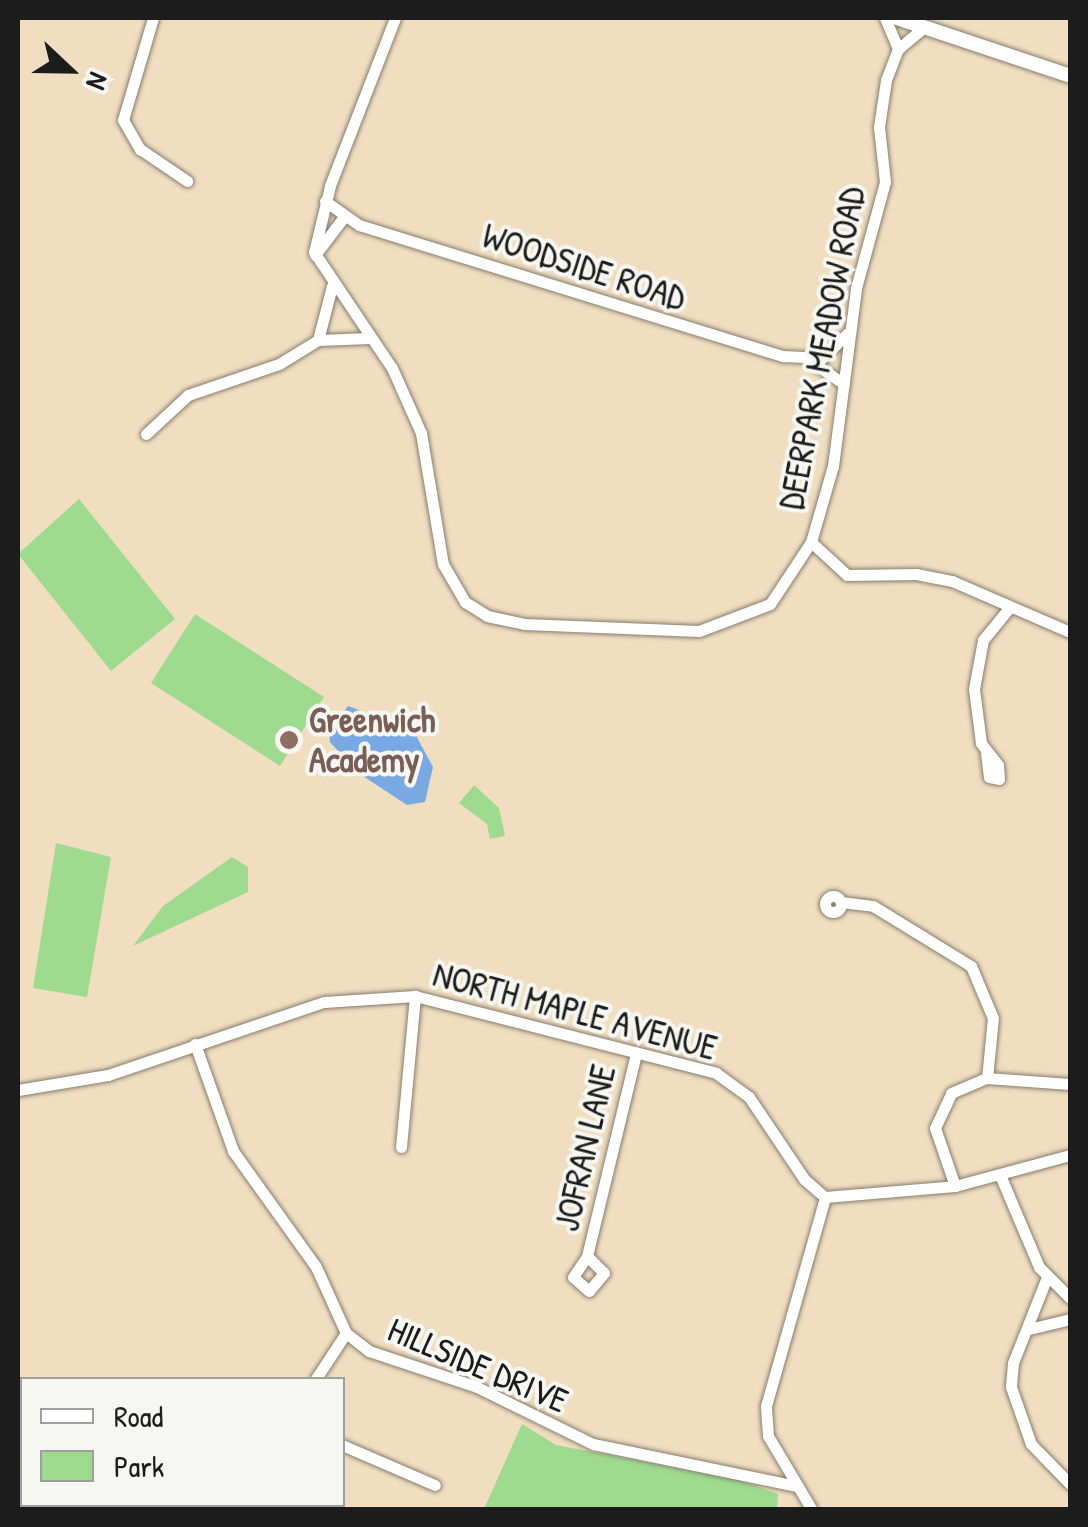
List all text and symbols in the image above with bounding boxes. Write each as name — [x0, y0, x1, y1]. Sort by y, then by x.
north arrow — [20, 20, 120, 120]
text: N — [77, 67, 118, 95]
street label: DEERPARK MEADOW ROAD — [770, 183, 874, 513]
street label: WOODSIDE ROAD — [477, 214, 691, 320]
place label: Greenwich Academy — [309, 699, 435, 781]
marker: Greenwich Academy — [278, 729, 300, 751]
street label: NORTH MAPLE AVENUE — [429, 953, 721, 1069]
street label: JOFRAN LANE — [545, 1061, 625, 1235]
street label: HILLSIDE DRIVE — [382, 1308, 574, 1422]
legend — [20, 1377, 345, 1507]
text: Road — [114, 1396, 163, 1436]
text: Park — [114, 1446, 164, 1486]

